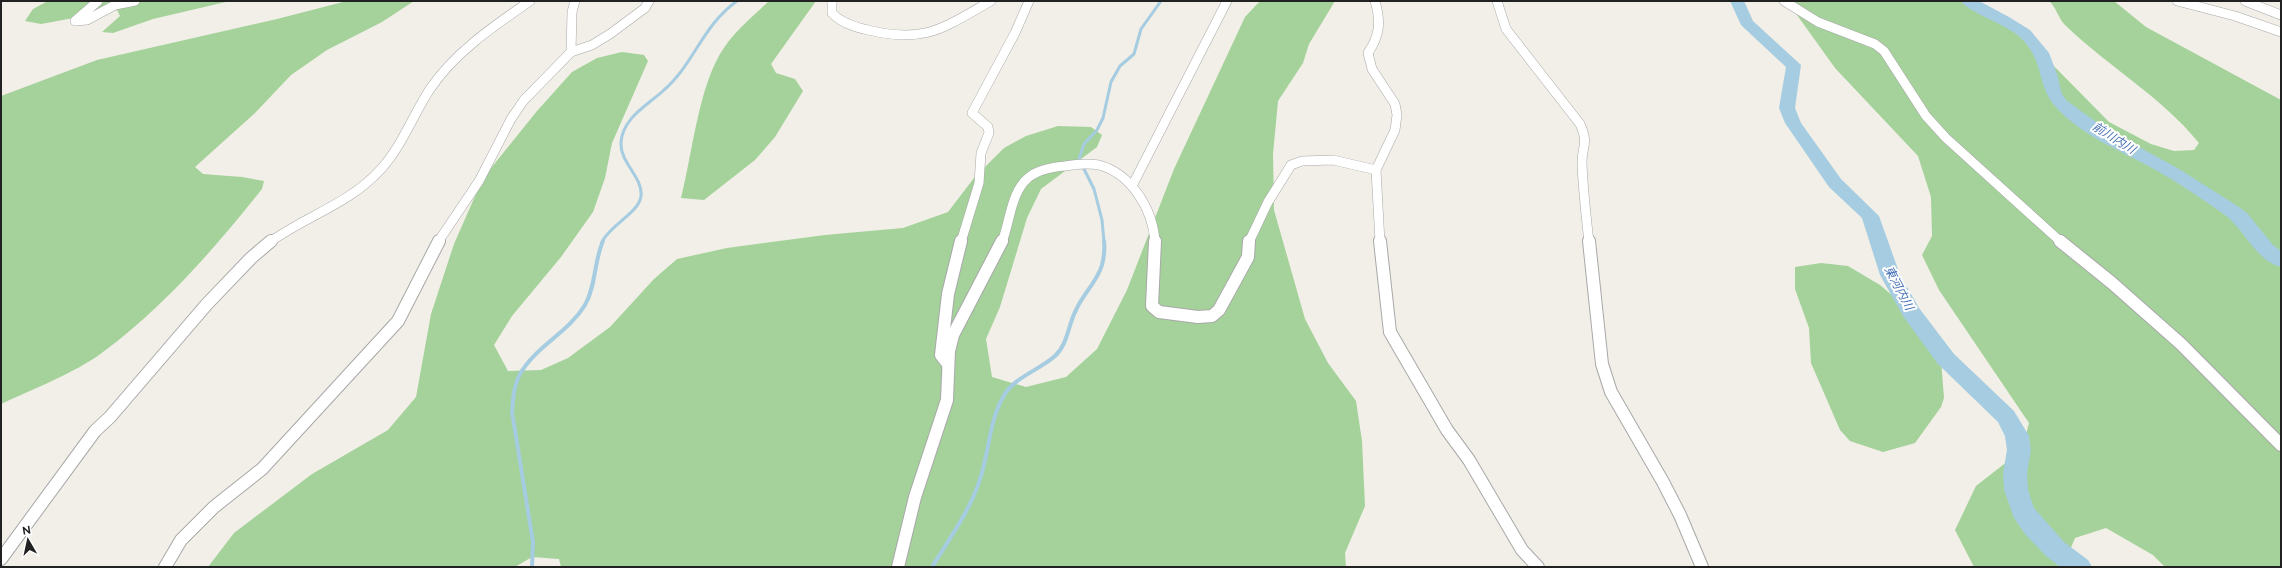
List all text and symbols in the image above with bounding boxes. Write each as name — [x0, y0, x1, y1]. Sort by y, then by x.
water label: 前川内川 — [2090, 119, 2140, 158]
water label: 東河内川 — [1882, 264, 1917, 314]
north arrow — [8, 520, 48, 560]
text: N — [21, 524, 32, 538]

